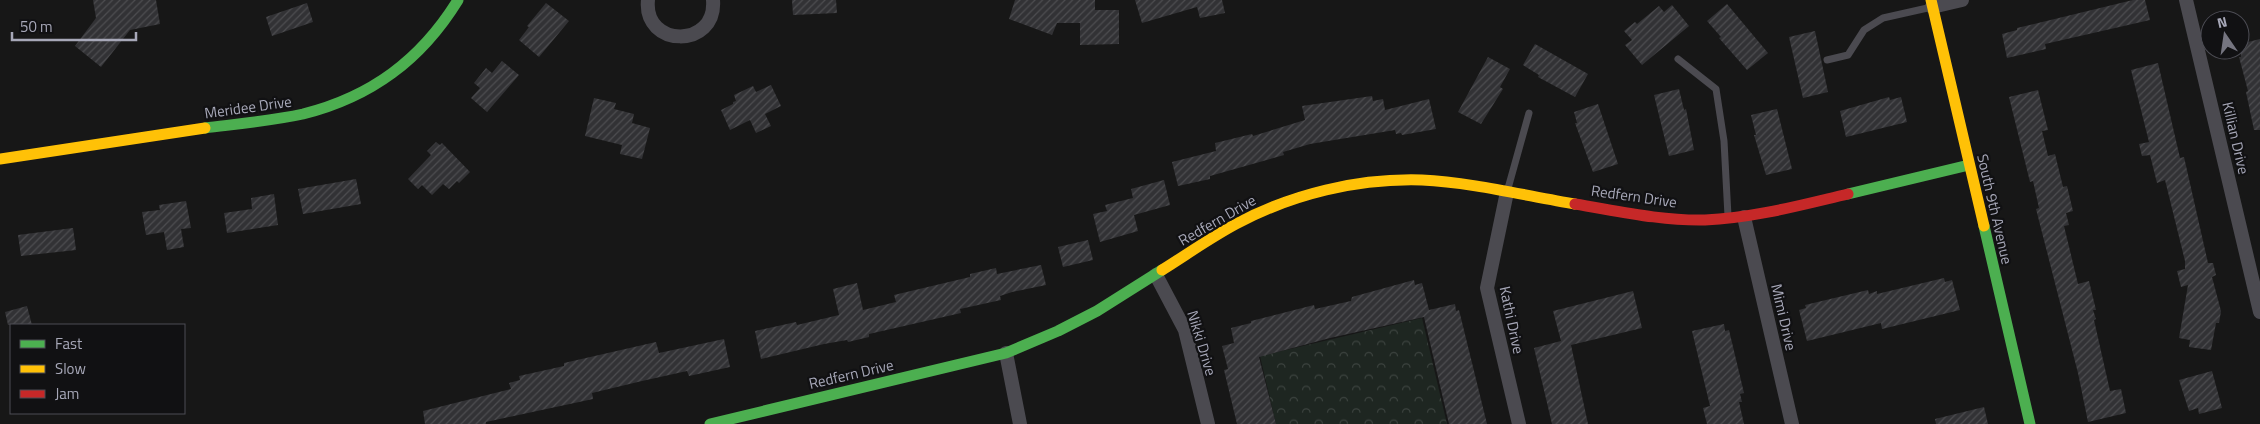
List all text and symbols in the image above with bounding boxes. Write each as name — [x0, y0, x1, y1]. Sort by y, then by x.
scale bar — [12, 10, 136, 42]
north arrow — [2200, 10, 2250, 60]
text: N — [2215, 11, 2229, 33]
text: 50 m — [20, 15, 53, 38]
street label: Meridee Drive — [203, 90, 293, 124]
street label: Killian Drive — [2217, 99, 2255, 177]
street label: South 9th Avenue — [1971, 152, 2019, 266]
street label: Redfern Drive — [1590, 179, 1678, 213]
street label: Redfern Drive — [1174, 188, 1260, 252]
street label: Mimi Drive — [1765, 281, 1803, 353]
street label: Kathi Drive — [1494, 284, 1530, 356]
street label: Nikki Drive — [1181, 308, 1223, 378]
legend — [10, 324, 185, 414]
text: Fast — [55, 332, 83, 355]
street label: Redfern Drive — [806, 353, 896, 395]
text: Slow — [55, 357, 86, 380]
text: Jam — [55, 382, 79, 405]

